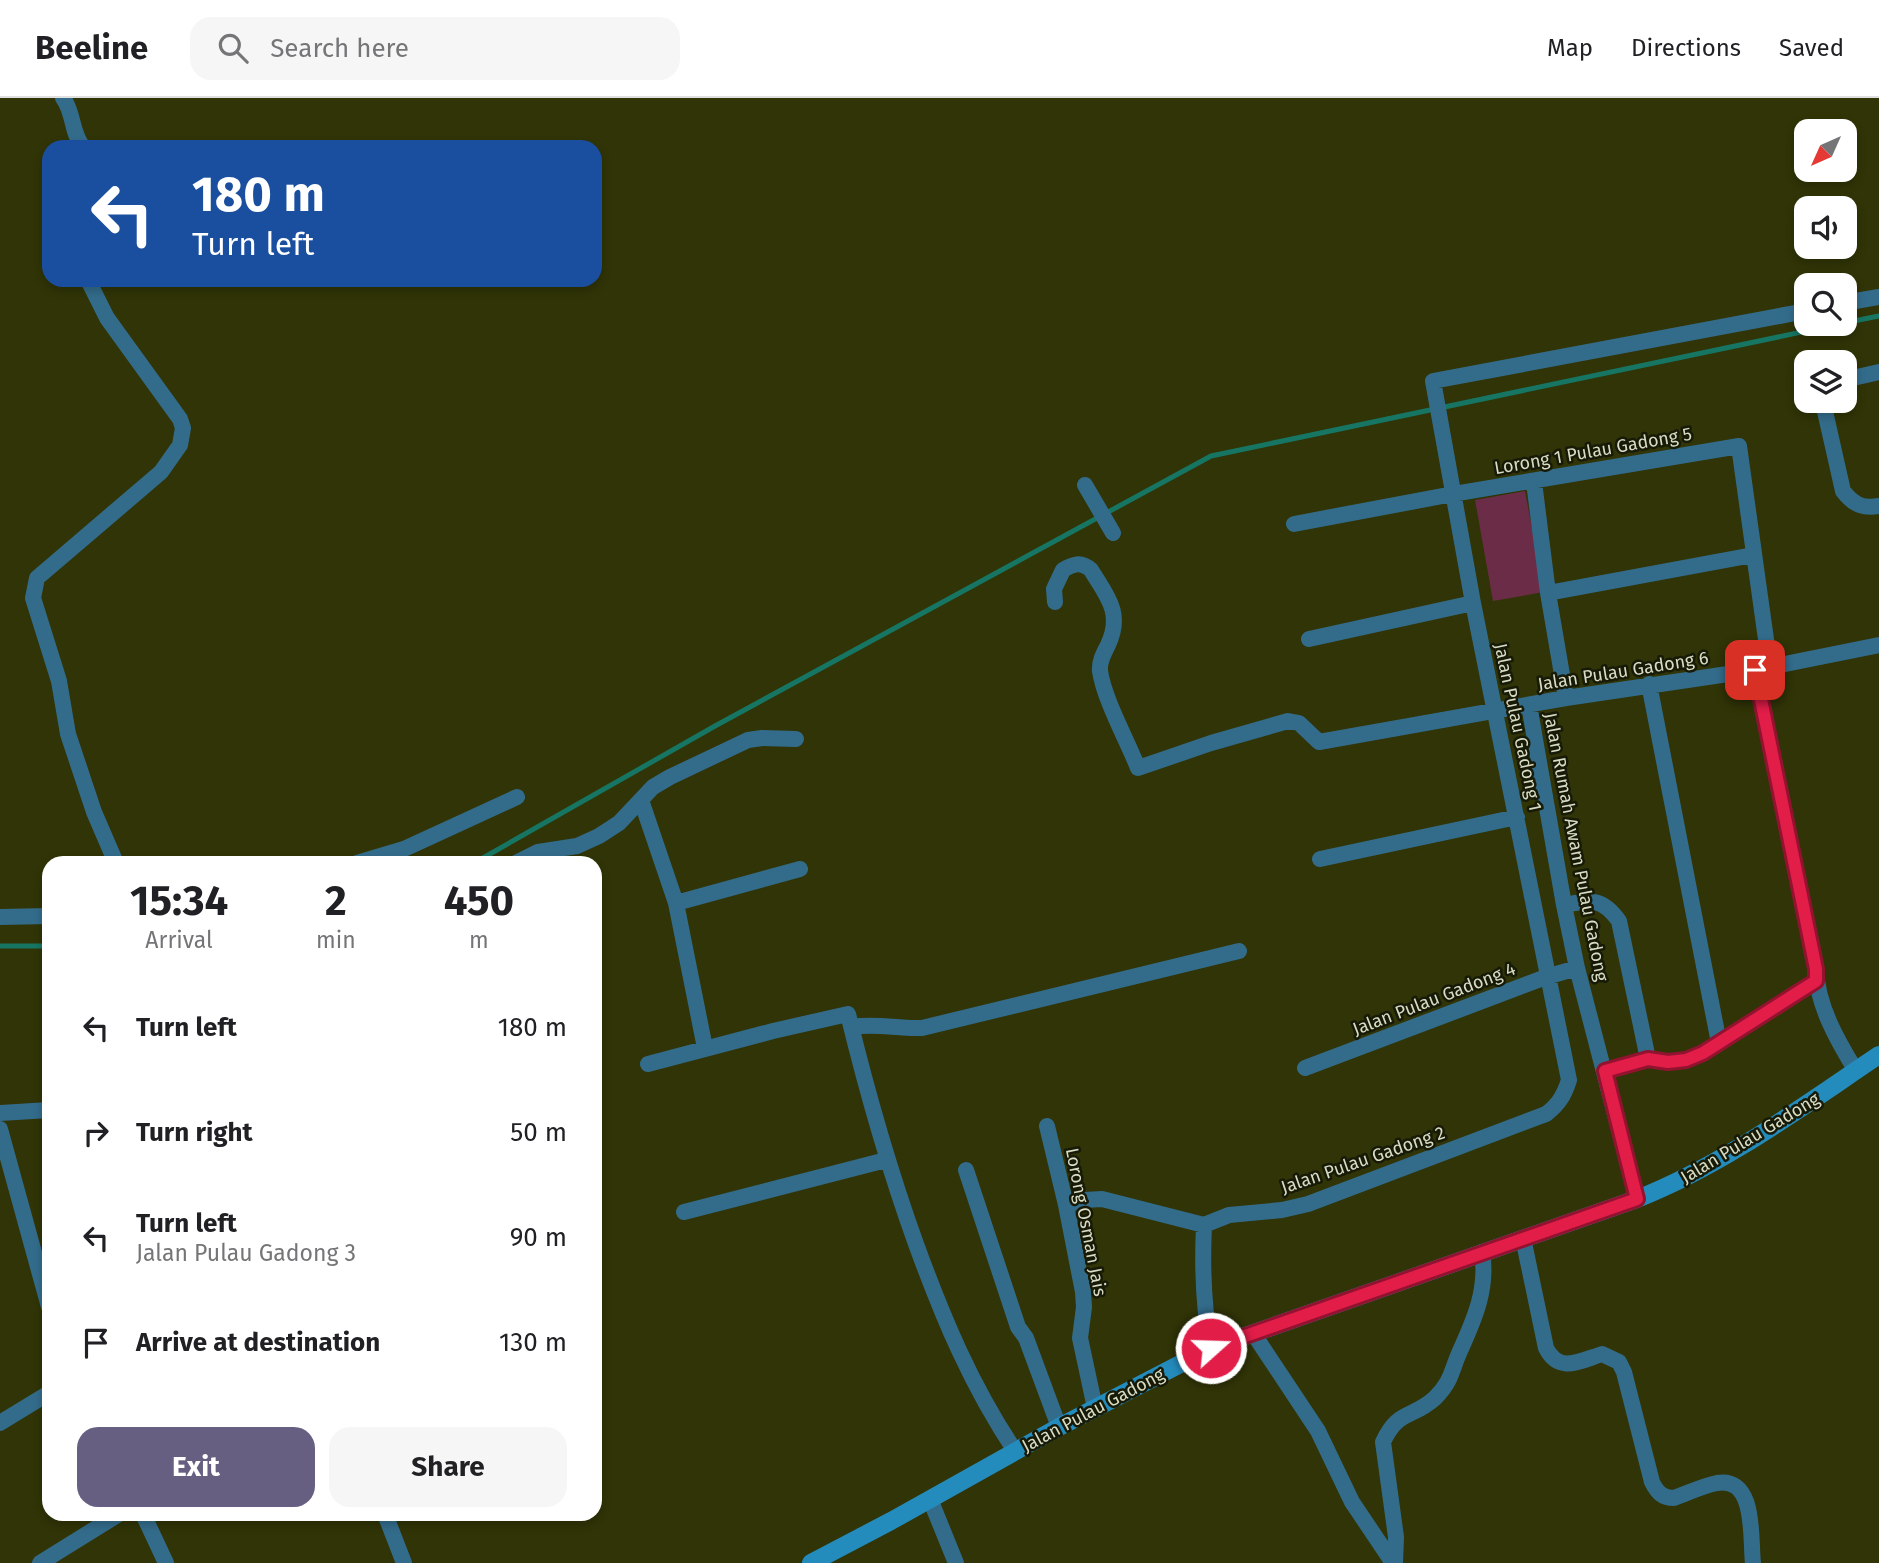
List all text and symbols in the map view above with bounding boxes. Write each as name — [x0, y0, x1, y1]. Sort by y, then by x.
search box — [190, 17, 680, 80]
text: Beeline — [35, 28, 148, 68]
icon: search — [214, 29, 252, 67]
text: Search here — [270, 33, 409, 64]
text: Map — [1547, 34, 1593, 62]
text: Directions — [1631, 34, 1741, 62]
text: Saved — [1779, 34, 1844, 62]
north arrow — [1794, 119, 1857, 182]
map controls — [1794, 119, 1857, 413]
text: 180 m — [192, 165, 325, 224]
icon: left — [77, 168, 168, 259]
button: sound — [1794, 196, 1857, 259]
text: Turn left — [192, 225, 314, 263]
button: search — [1794, 273, 1857, 336]
button: layers — [1794, 350, 1857, 413]
street label: Lorong 1 Pulau Gadong 5 — [1493, 423, 1693, 479]
pin — [1725, 640, 1785, 700]
street label: Jalan Pulau Gadong 1 — [1489, 641, 1547, 813]
street label: Jalan Pulau Gadong 6 — [1536, 647, 1710, 695]
icon: arrive — [1736, 651, 1774, 689]
street label: Jalan Rumah Awam Pulau Gadong — [1539, 711, 1613, 984]
text: 15:34 — [130, 876, 228, 926]
text: 2 — [325, 876, 347, 926]
text: 450 — [444, 876, 514, 926]
text: Arrival — [145, 926, 213, 954]
text: min — [316, 926, 356, 954]
text: m — [469, 926, 489, 954]
street label: Jalan Pulau Gadong 4 — [1349, 958, 1519, 1040]
icon: left — [77, 1009, 115, 1047]
text: Turn left — [136, 1012, 237, 1043]
text: 180 m — [498, 1012, 567, 1043]
street label: Jalan Pulau Gadong — [1676, 1087, 1824, 1188]
icon: right — [77, 1114, 115, 1152]
text: Turn right — [136, 1117, 253, 1148]
text: 50 m — [510, 1117, 567, 1148]
street label: Jalan Pulau Gadong 2 — [1278, 1122, 1448, 1198]
street label: Lorong Osman Jais — [1061, 1146, 1111, 1298]
text: Turn left — [136, 1208, 237, 1239]
icon: left — [77, 1219, 115, 1257]
text: 90 m — [510, 1222, 567, 1253]
text: Jalan Pulau Gadong 3 — [136, 1239, 356, 1267]
position arrow — [1174, 1311, 1248, 1385]
icon: arrive — [77, 1324, 115, 1362]
text: Arrive at destination — [136, 1327, 380, 1358]
text: 130 m — [499, 1327, 567, 1358]
street label: Jalan Pulau Gadong — [1018, 1363, 1169, 1457]
button: Exit — [77, 1427, 315, 1507]
button: Share — [329, 1427, 567, 1507]

